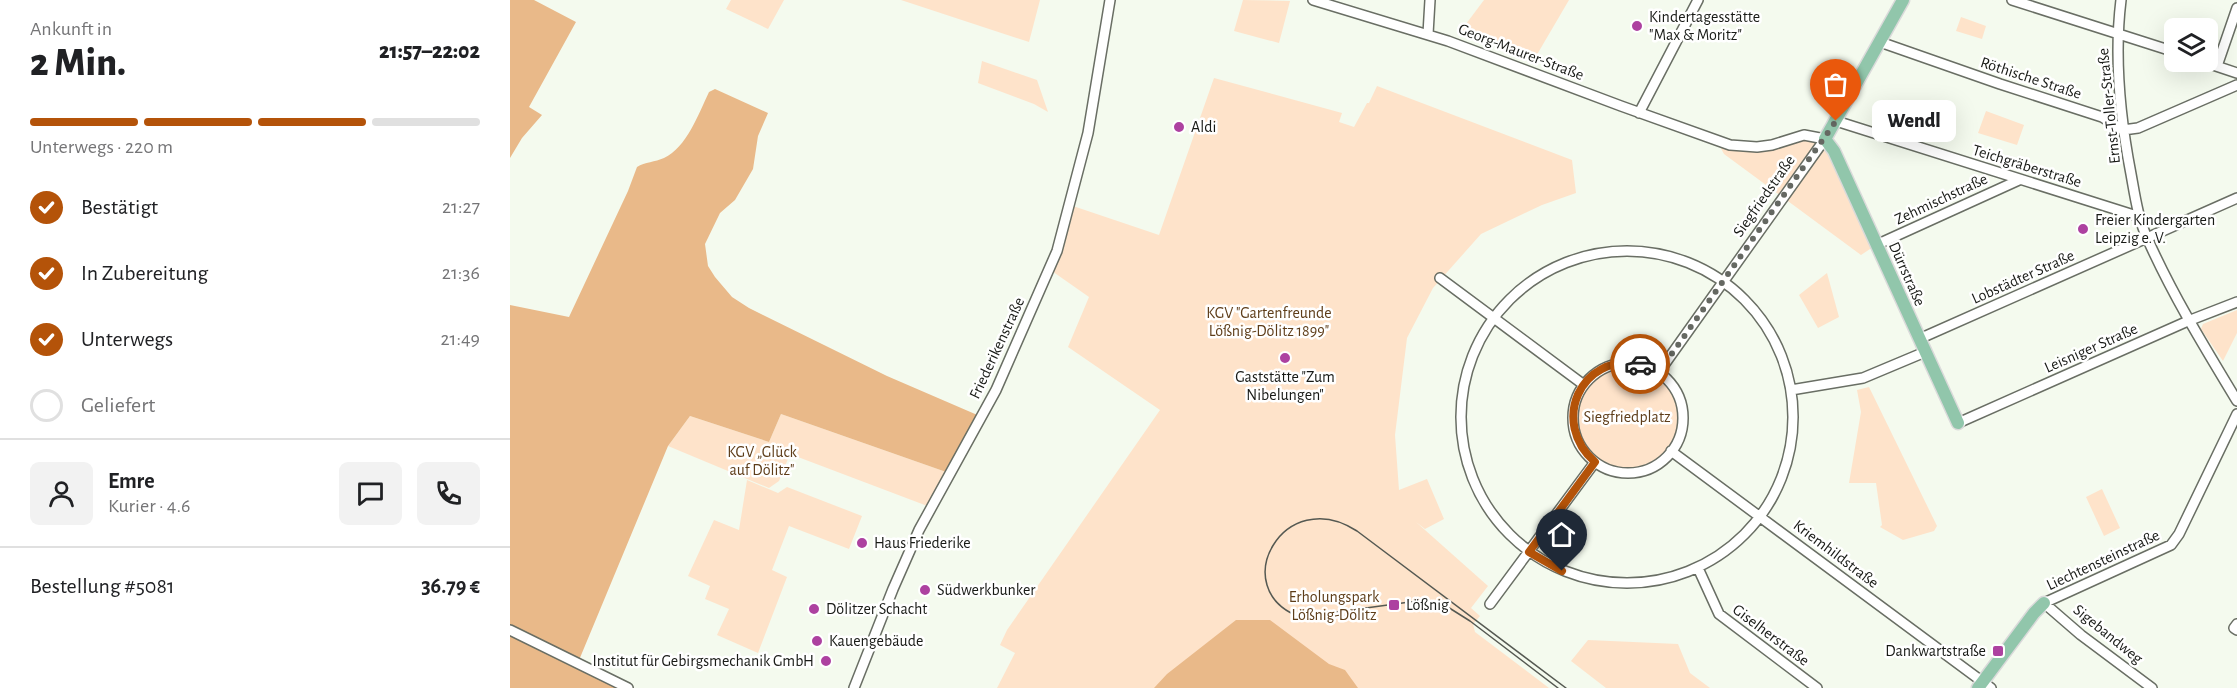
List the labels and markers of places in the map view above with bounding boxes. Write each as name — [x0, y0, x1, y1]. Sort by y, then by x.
place label: Kindertagesstätte "Max & Moritz" — [1649, 9, 1760, 43]
marker: Kindertagesstätte "Max & Moritz" — [1630, 19, 1644, 33]
pin — [1810, 59, 1861, 121]
callout: Wendl — [1872, 100, 1956, 142]
place label: Aldi — [1191, 119, 1216, 135]
marker: Aldi — [1172, 120, 1186, 134]
place label: Freier Kindergarten Leipzig e. V. — [2095, 212, 2215, 246]
marker: Freier Kindergarten Leipzig e. V. — [2076, 222, 2090, 236]
marker: Gaststätte "Zum Nibelungen" — [1278, 351, 1292, 365]
place label: Gaststätte "Zum Nibelungen" — [1235, 369, 1335, 403]
pin — [1536, 509, 1587, 571]
place label: Haus Friederike — [874, 535, 971, 551]
marker: Haus Friederike — [855, 536, 869, 550]
place label: Südwerkbunker — [937, 582, 1036, 598]
marker: Südwerkbunker — [918, 583, 932, 597]
place label: Lößnig — [1406, 597, 1449, 613]
marker: Lößnig — [1387, 598, 1401, 612]
place label: Dölitzer Schacht — [826, 601, 927, 617]
marker: Dölitzer Schacht — [807, 602, 821, 616]
place label: Kauengebäude — [829, 633, 923, 649]
marker: Kauengebäude — [810, 634, 824, 648]
place label: Dankwartstraße — [1885, 643, 1986, 659]
marker: Dankwartstraße — [1991, 644, 2005, 658]
place label: Institut für Gebirgsmechanik GmbH — [593, 653, 814, 669]
marker: Institut für Gebirgsmechanik GmbH — [819, 654, 833, 668]

